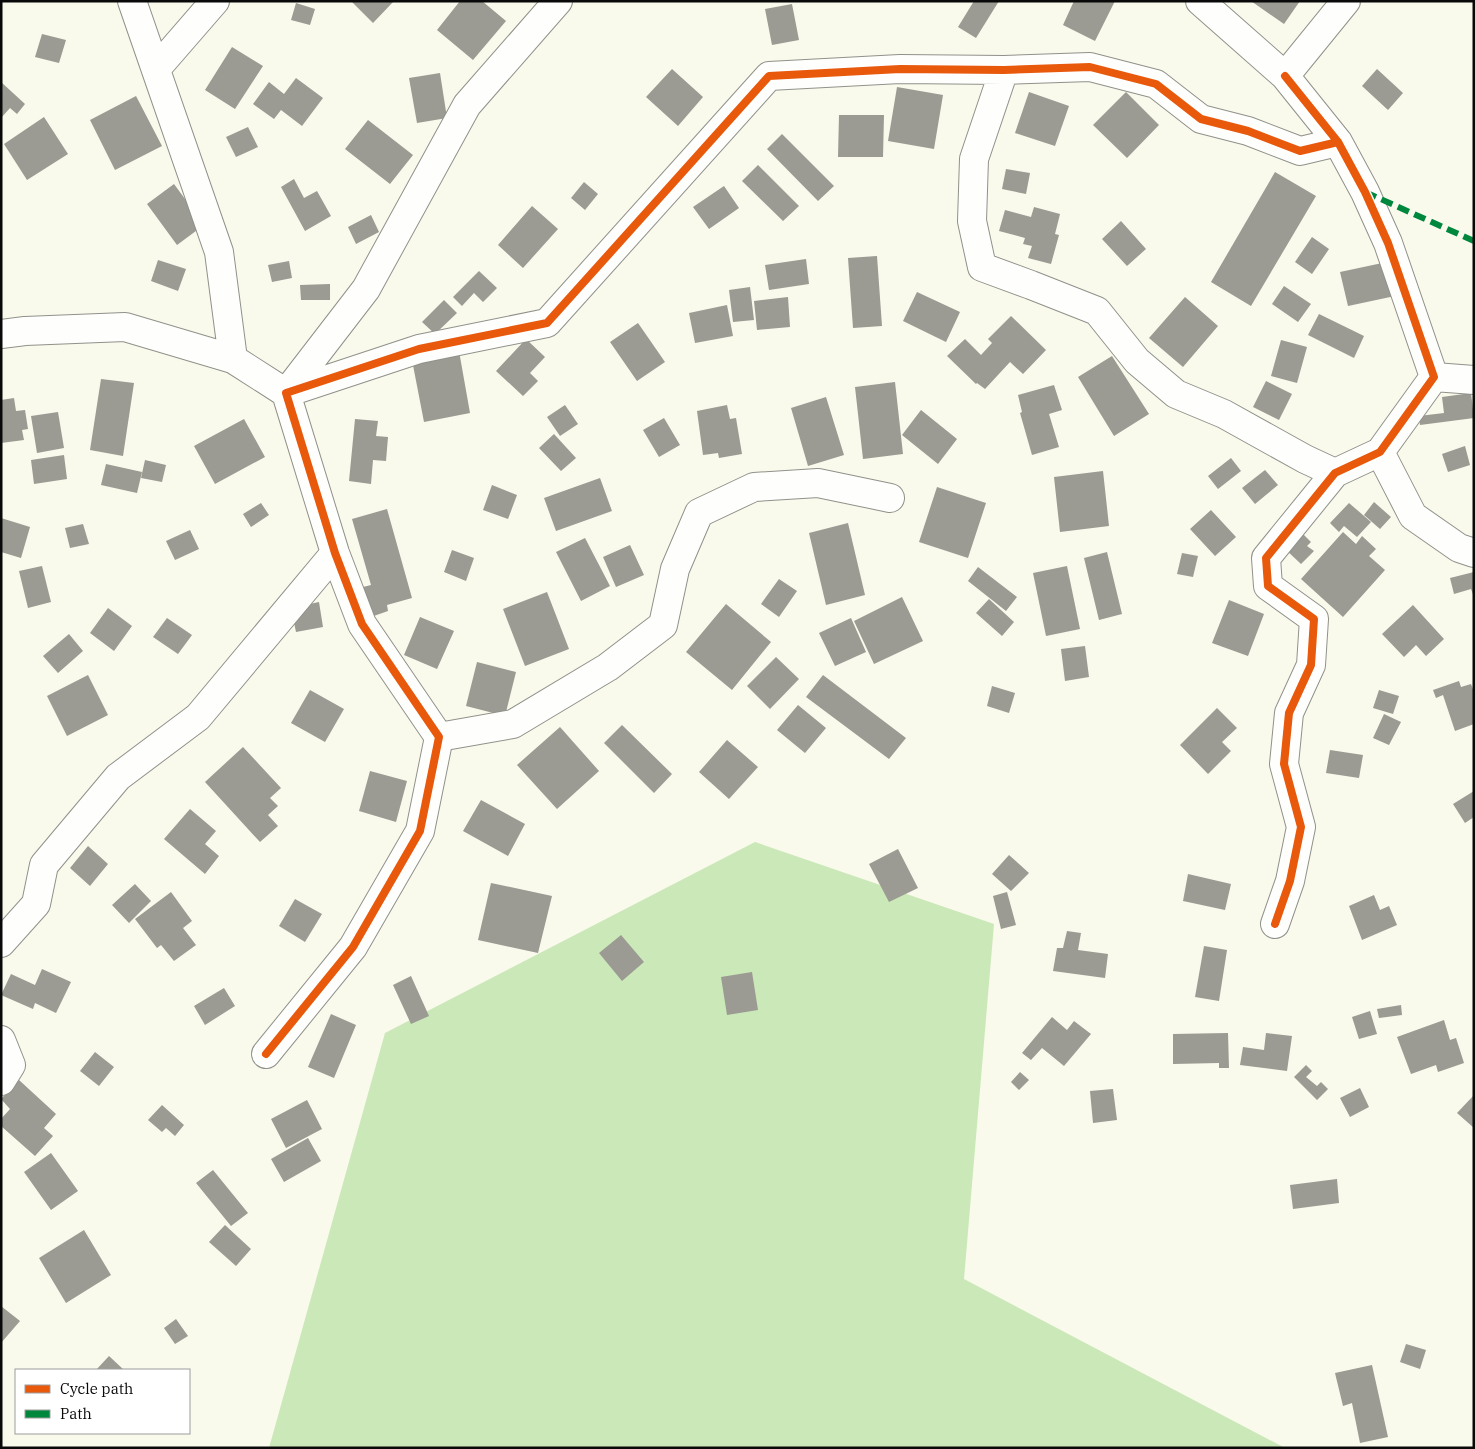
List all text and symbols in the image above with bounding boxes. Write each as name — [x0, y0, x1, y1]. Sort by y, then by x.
legend — [15, 1369, 190, 1434]
text: Cycle path — [60, 1379, 133, 1398]
text: Path — [60, 1404, 92, 1423]

